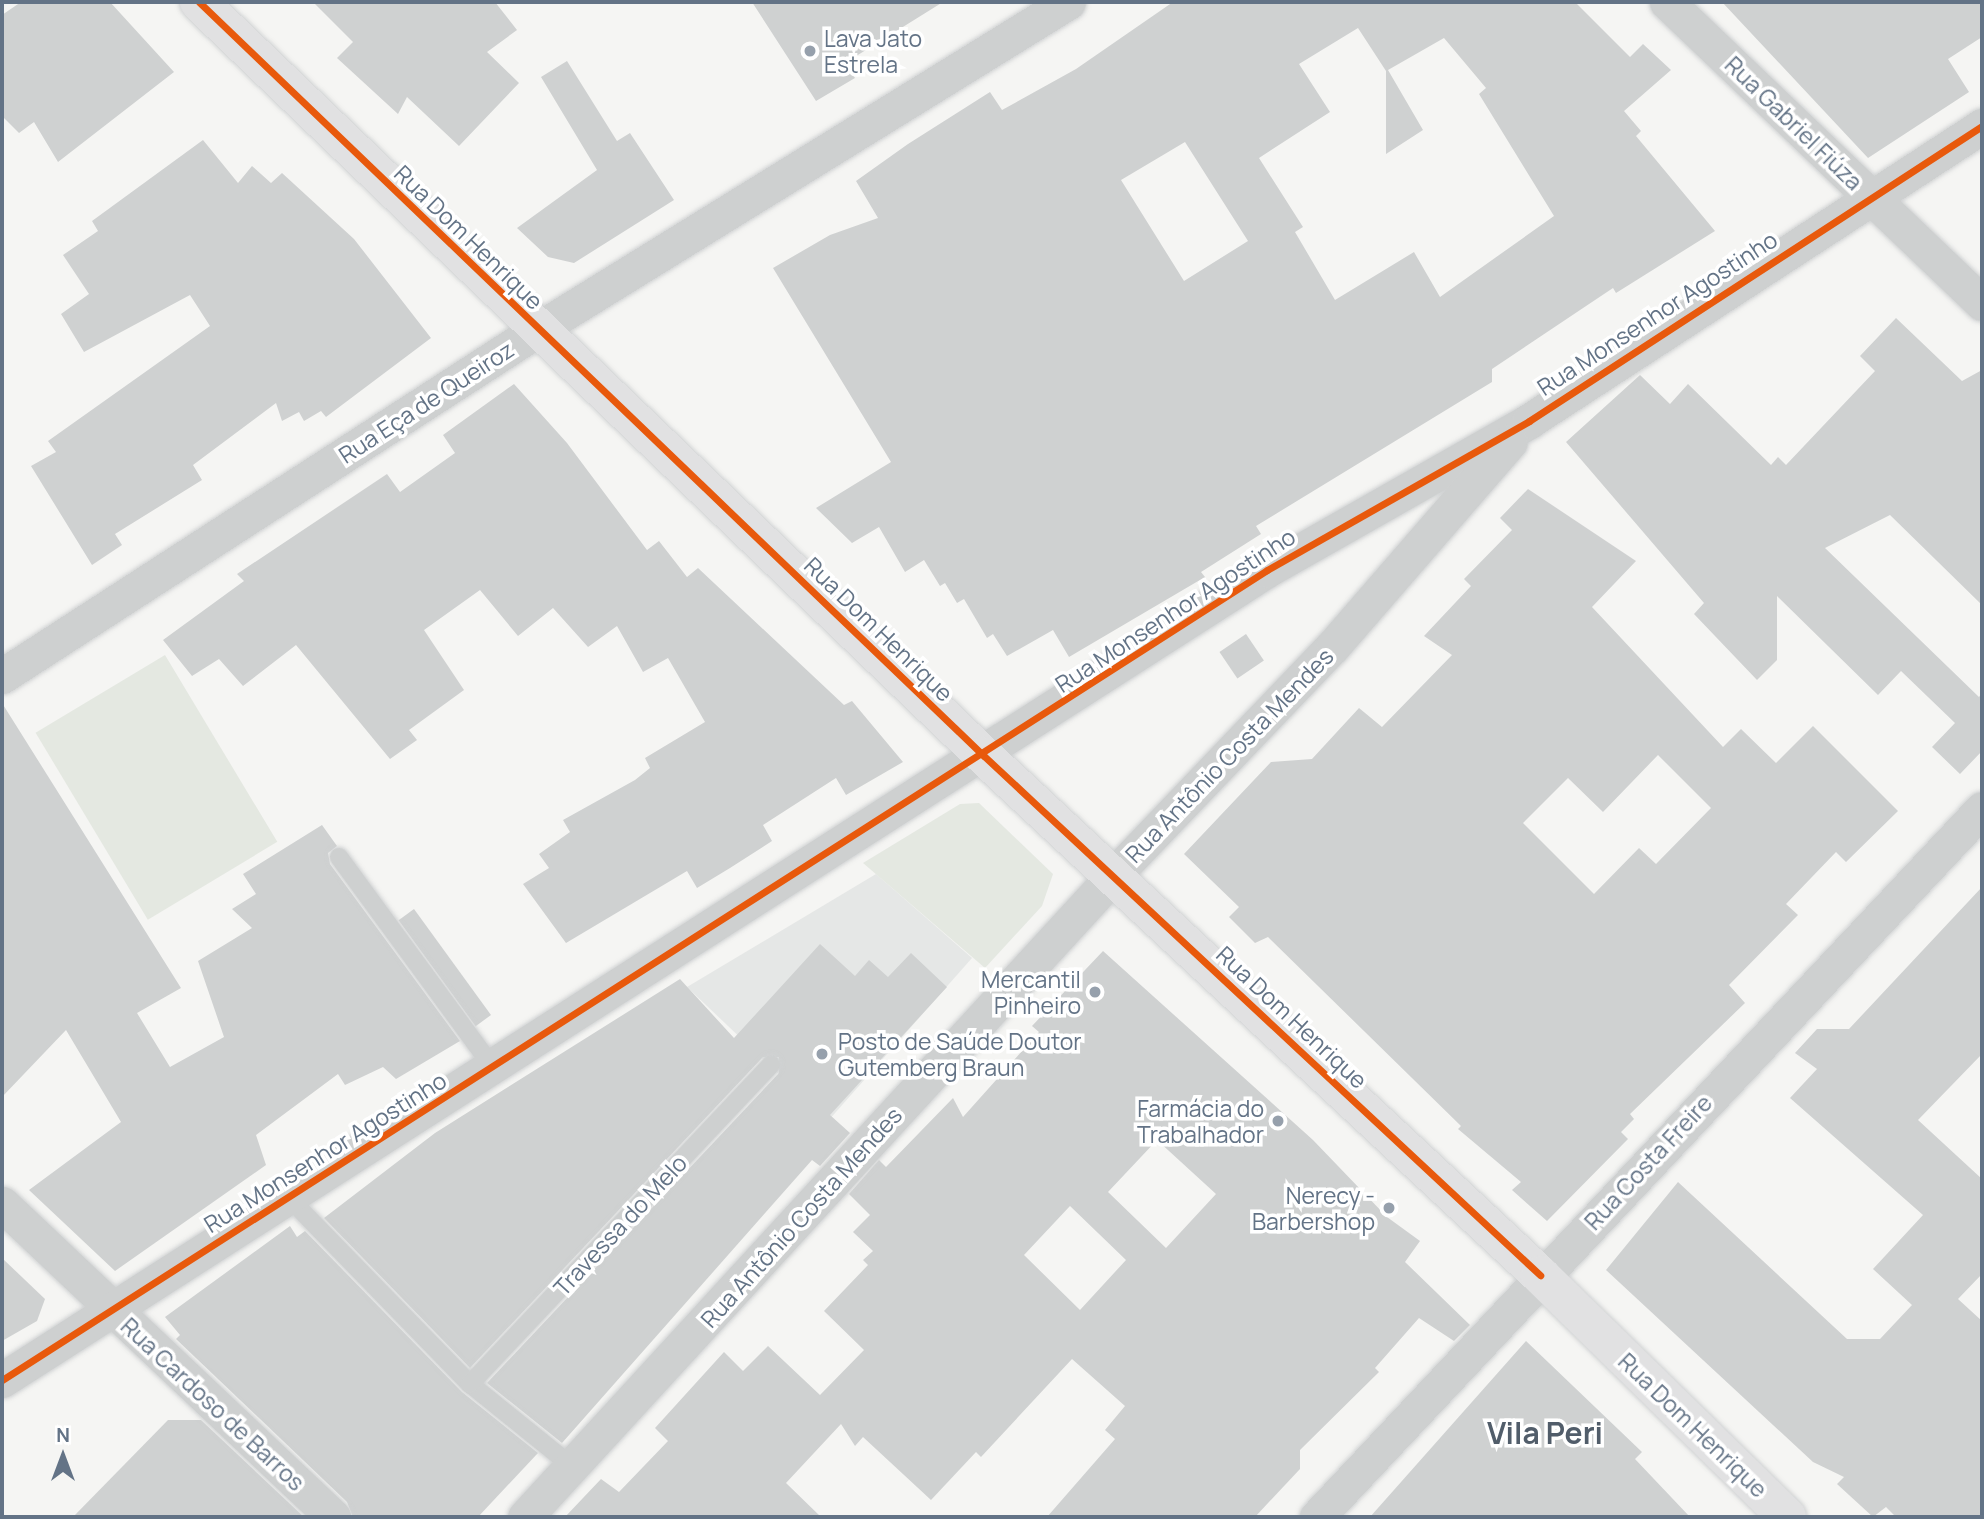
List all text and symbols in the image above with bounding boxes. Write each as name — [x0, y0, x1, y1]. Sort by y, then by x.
place label: Lava Jato Estrela — [824, 24, 922, 78]
marker: Lava Jato Estrela — [802, 43, 818, 59]
street label: Rua Gabriel Fiúza — [1720, 51, 1868, 195]
street label: Rua Dom Henrique — [389, 159, 549, 315]
street label: Rua Monsenhor Agostinho — [1532, 225, 1782, 401]
street label: Rua Eça de Queiroz — [333, 335, 519, 469]
street label: Rua Monsenhor Agostinho — [1050, 522, 1300, 698]
street label: Rua Dom Henrique — [799, 551, 959, 707]
street label: Rua Antônio Costa Mendes — [1119, 642, 1339, 868]
street label: Rua Dom Henrique — [1211, 940, 1373, 1094]
place label: Mercantil Pinheiro — [981, 965, 1081, 1019]
marker: Mercantil Pinheiro — [1087, 984, 1103, 1000]
place label: Posto de Saúde Doutor Gutemberg Braun — [838, 1027, 1082, 1081]
marker: Posto de Saúde Doutor Gutemberg Braun — [812, 1044, 832, 1064]
street label: Rua Monsenhor Agostinho — [199, 1066, 451, 1238]
street label: Rua Costa Freire — [1579, 1089, 1717, 1235]
place label: Farmácia do Trabalhador — [1137, 1094, 1264, 1148]
street label: Rua Antônio Costa Mendes — [695, 1101, 907, 1333]
marker: Farmácia do Trabalhador — [1270, 1113, 1286, 1129]
street label: Travessa do Melo — [548, 1149, 692, 1301]
place label: Nerecy - Barbershop — [1252, 1181, 1375, 1235]
marker: Nerecy - Barbershop — [1381, 1200, 1397, 1216]
street label: Rua Cardoso de Barros — [116, 1312, 310, 1496]
street label: Rua Dom Henrique — [1613, 1347, 1773, 1503]
district label: Vila Peri — [1487, 1415, 1603, 1451]
north arrow — [28, 1421, 98, 1491]
text: N — [56, 1422, 70, 1448]

